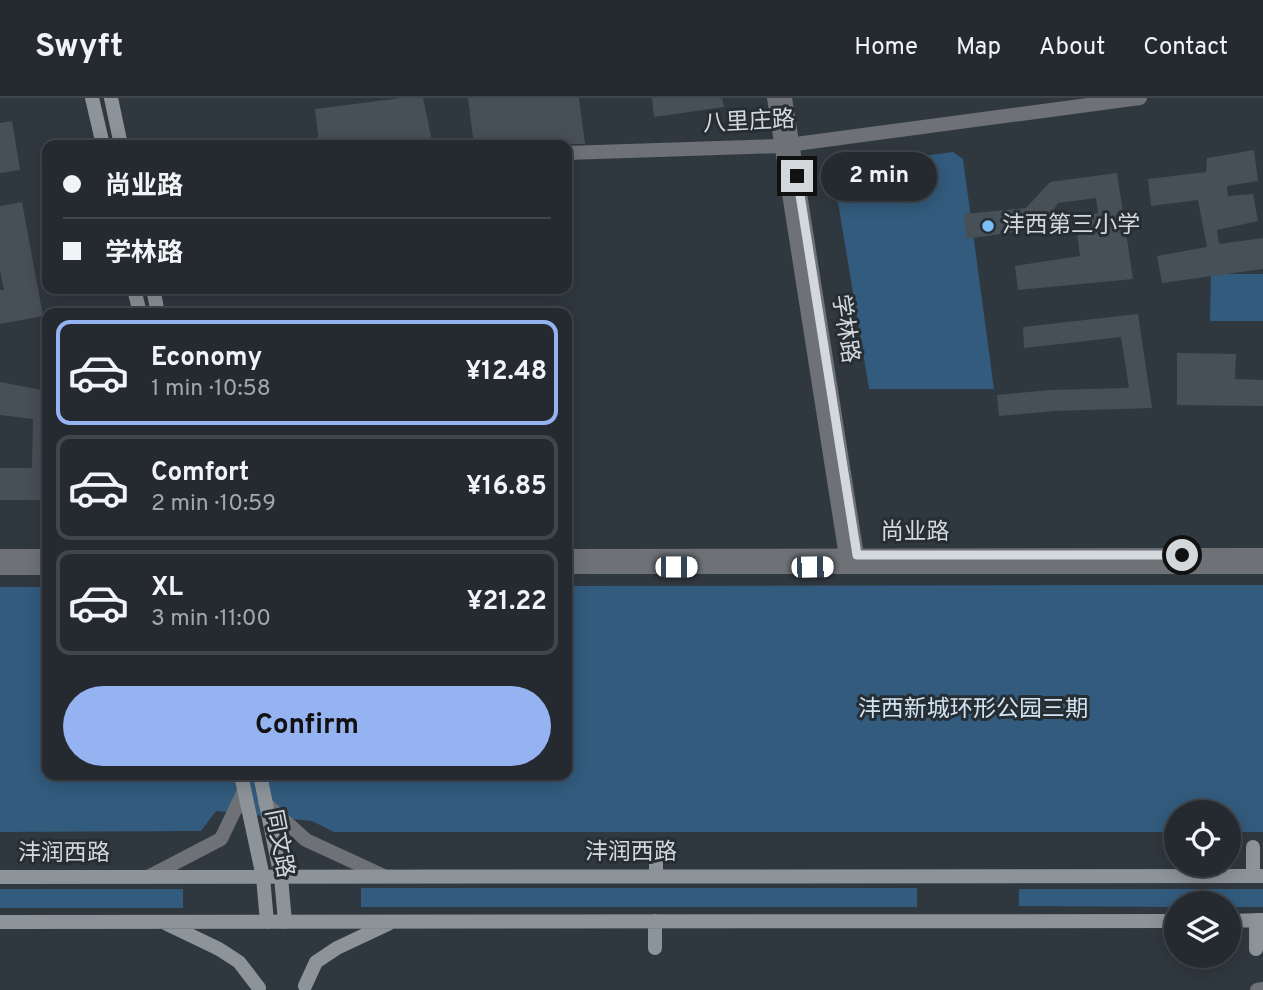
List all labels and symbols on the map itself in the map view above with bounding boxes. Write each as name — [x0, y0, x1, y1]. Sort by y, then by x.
street label: 八里庄路 — [702, 106, 796, 140]
callout: 2 min — [822, 152, 937, 200]
route end — [781, 160, 813, 192]
place label: 沣西第三小学 — [1002, 212, 1140, 241]
marker: 沣西第三小学 — [980, 218, 996, 234]
street label: 学林路 — [824, 293, 864, 365]
street label: 尚业路 — [881, 519, 950, 548]
route start — [1166, 539, 1198, 571]
car — [791, 556, 834, 578]
car — [656, 557, 698, 578]
park label: 沣西新城环形公园三期 — [858, 696, 1088, 725]
street label: 同文路 — [257, 807, 299, 881]
street label: 沣润西路 — [585, 839, 677, 868]
street label: 沣润西路 — [18, 840, 110, 869]

